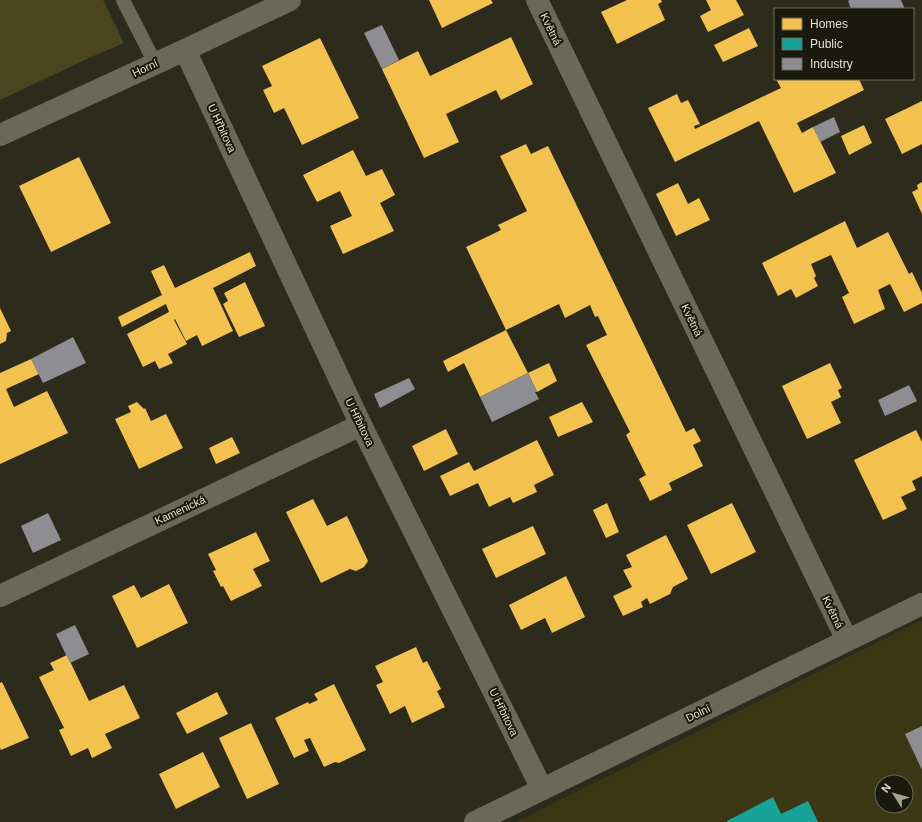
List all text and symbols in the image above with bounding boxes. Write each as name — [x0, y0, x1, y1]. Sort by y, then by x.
legend — [774, 8, 914, 80]
street label: Květná — [538, 11, 564, 48]
text: Homes — [810, 17, 848, 31]
text: Public — [810, 37, 843, 51]
street label: Horní — [130, 57, 160, 79]
text: Industry — [810, 57, 853, 71]
street label: U Hřbitova — [206, 102, 239, 155]
street label: Květná — [679, 302, 705, 339]
street label: U Hřbitova — [343, 396, 377, 449]
street label: Kamenická — [153, 493, 208, 527]
street label: Květná — [820, 594, 846, 631]
street label: U Hřbitova — [487, 686, 521, 739]
street label: Dolní — [684, 702, 712, 724]
north arrow — [874, 774, 914, 814]
text: N — [879, 781, 893, 795]

